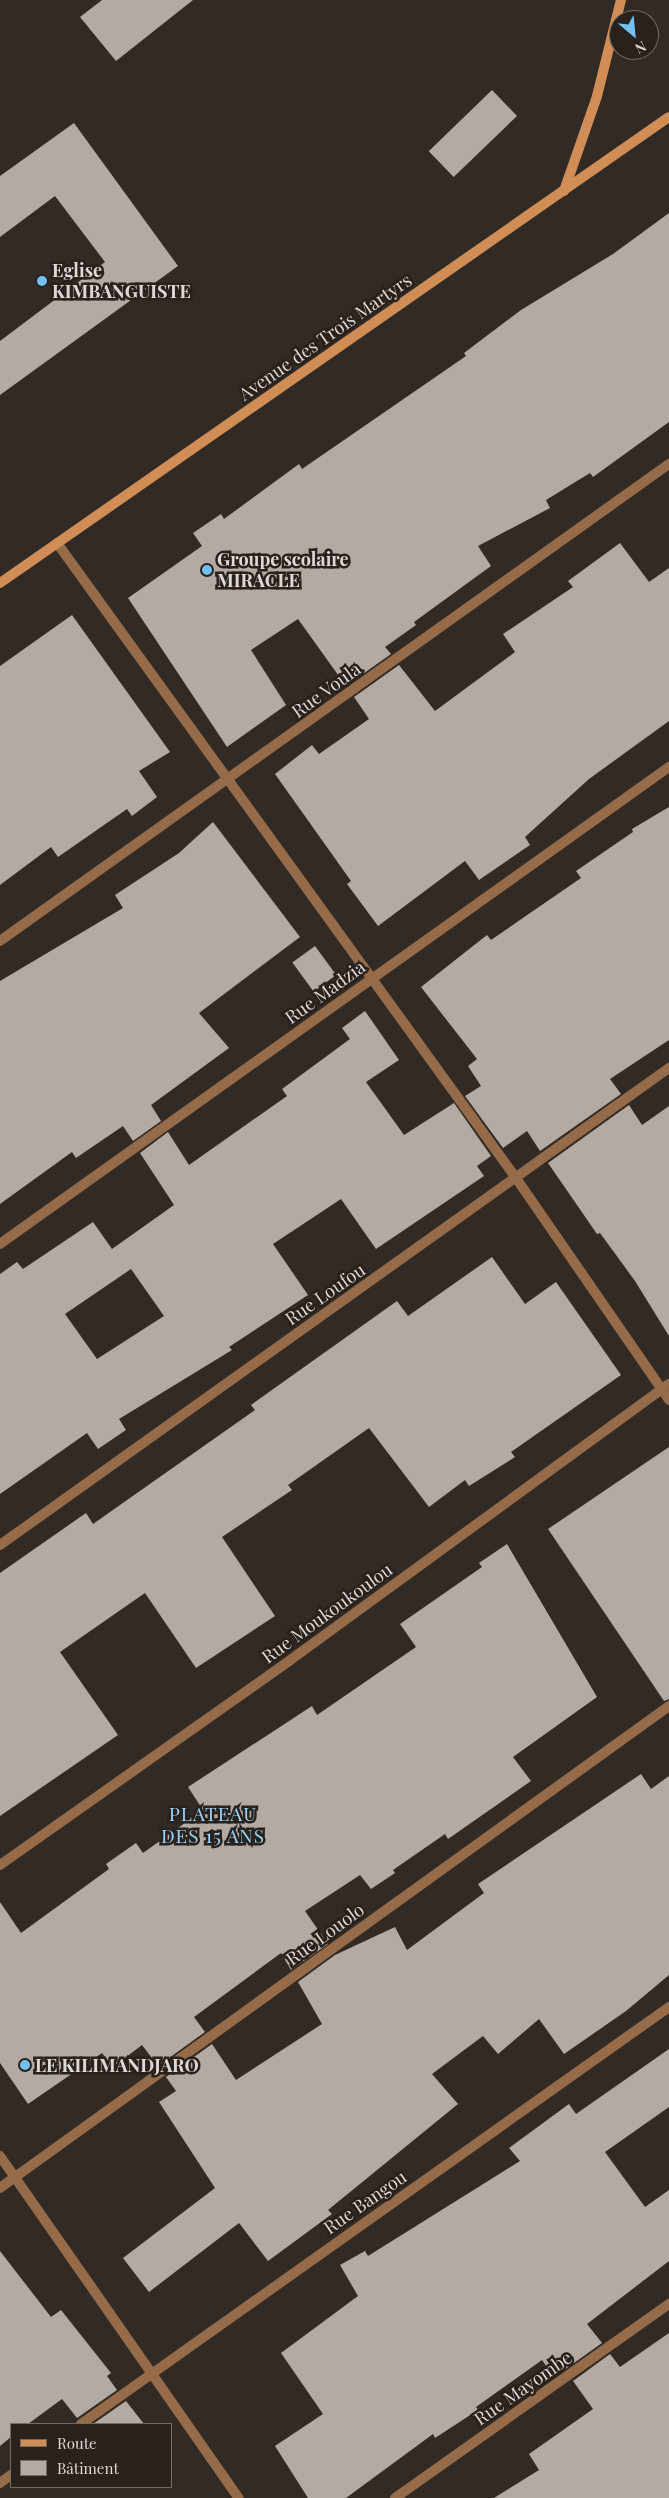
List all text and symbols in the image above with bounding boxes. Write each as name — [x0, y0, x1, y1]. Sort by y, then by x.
north arrow — [609, 10, 659, 60]
text: N — [632, 37, 650, 59]
place label: Eglise KIMBANGUISTE — [52, 260, 191, 302]
street label: Avenue des Trois Martyrs — [234, 269, 416, 405]
marker: Eglise KIMBANGUISTE — [36, 275, 48, 287]
place label: Groupe scolaire MIRACLE — [217, 549, 349, 592]
marker: Groupe scolaire MIRACLE — [201, 564, 213, 576]
street label: Rue Voula — [287, 658, 365, 722]
street label: Rue Madzia — [281, 956, 369, 1028]
street label: Rue Loufou — [281, 1259, 369, 1329]
street label: Rue Moukoukoulou — [258, 1558, 396, 1668]
district label: PLATEAU DES 15 ANS — [159, 1803, 267, 1847]
street label: Rue Louolo — [282, 1898, 368, 1970]
place label: LE KILIMANDJARO — [35, 2054, 199, 2076]
marker: LE KILIMANDJARO — [19, 2059, 31, 2071]
street label: Rue Bangou — [319, 2166, 411, 2238]
street label: Rue Mayombe — [470, 2346, 576, 2430]
legend — [10, 2423, 172, 2488]
text: Route — [57, 2433, 97, 2453]
text: Bâtiment — [57, 2458, 119, 2478]

